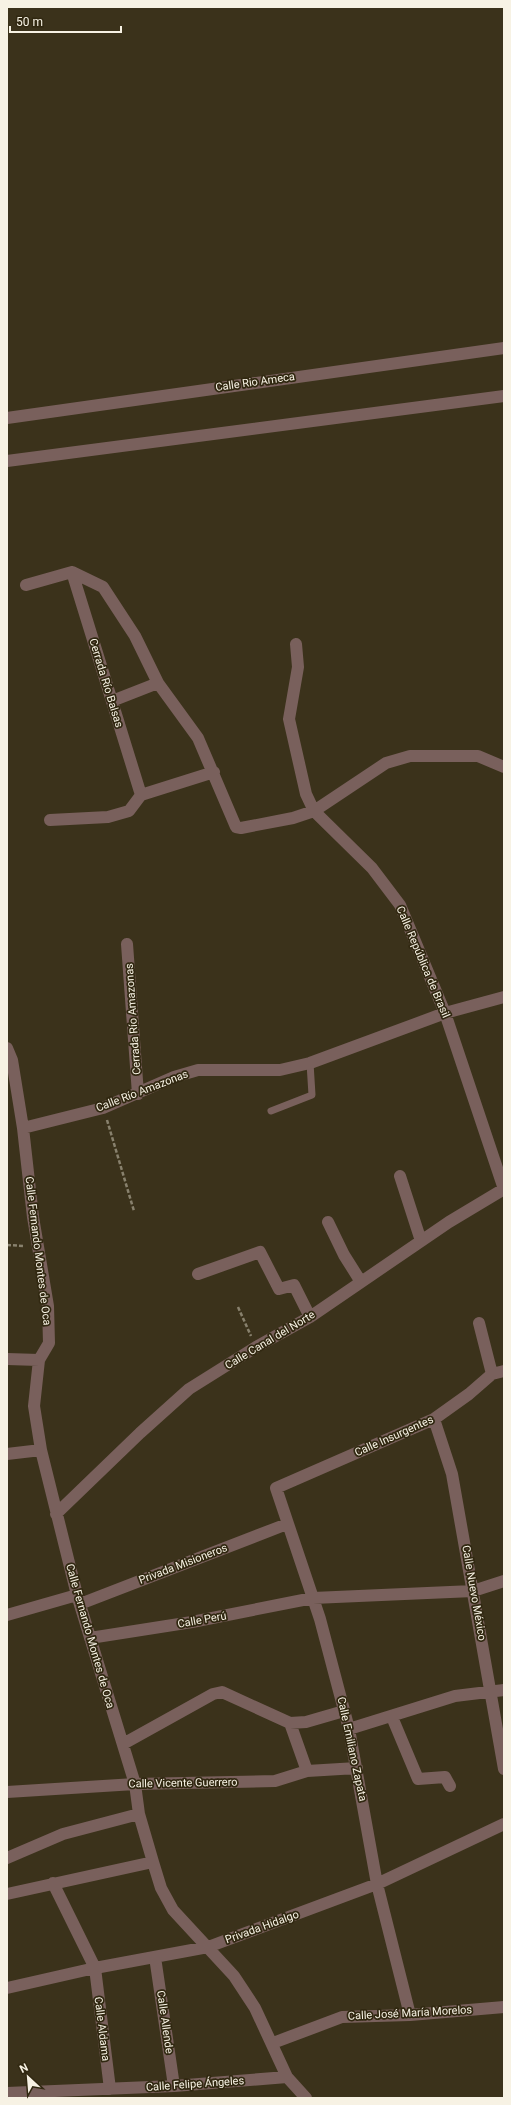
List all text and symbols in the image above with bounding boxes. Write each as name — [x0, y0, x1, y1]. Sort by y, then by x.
scale bar — [10, 8, 121, 34]
text: 50 m — [16, 15, 43, 29]
street label: Calle Rio Ameca — [215, 370, 295, 394]
street label: Cerrada Río Balsas — [86, 637, 126, 729]
street label: Calle República de Brasil — [394, 904, 452, 1020]
street label: Cerrada Río Amazonas — [123, 962, 143, 1075]
street label: Calle Río Amazonas — [94, 1067, 190, 1115]
street label: Calle Fernando Montes de Oca — [22, 1176, 54, 1326]
street label: Calle Canal del Norte — [223, 1308, 317, 1372]
street label: Calle Insurgentes — [353, 1413, 436, 1459]
street label: Privada Misioneros — [137, 1541, 229, 1587]
street label: Calle Nuevo México — [459, 1544, 489, 1642]
street label: Calle Fernando Montes de Oca — [63, 1562, 117, 1710]
street label: Calle Perú — [176, 1609, 228, 1631]
street label: Calle Emiliano Zapata — [335, 1696, 369, 1802]
street label: Calle Vicente Guerrero — [128, 1776, 238, 1790]
street label: Privada Hidalgo — [223, 1908, 301, 1946]
street label: Calle Allende — [154, 1990, 176, 2055]
street label: Calle Aldama — [92, 1996, 112, 2062]
street label: Calle José María Morelos — [348, 2003, 473, 2023]
north arrow — [8, 2057, 48, 2097]
text: N — [17, 2061, 30, 2076]
street label: Calle Felipe Ángeles — [145, 2074, 245, 2094]

